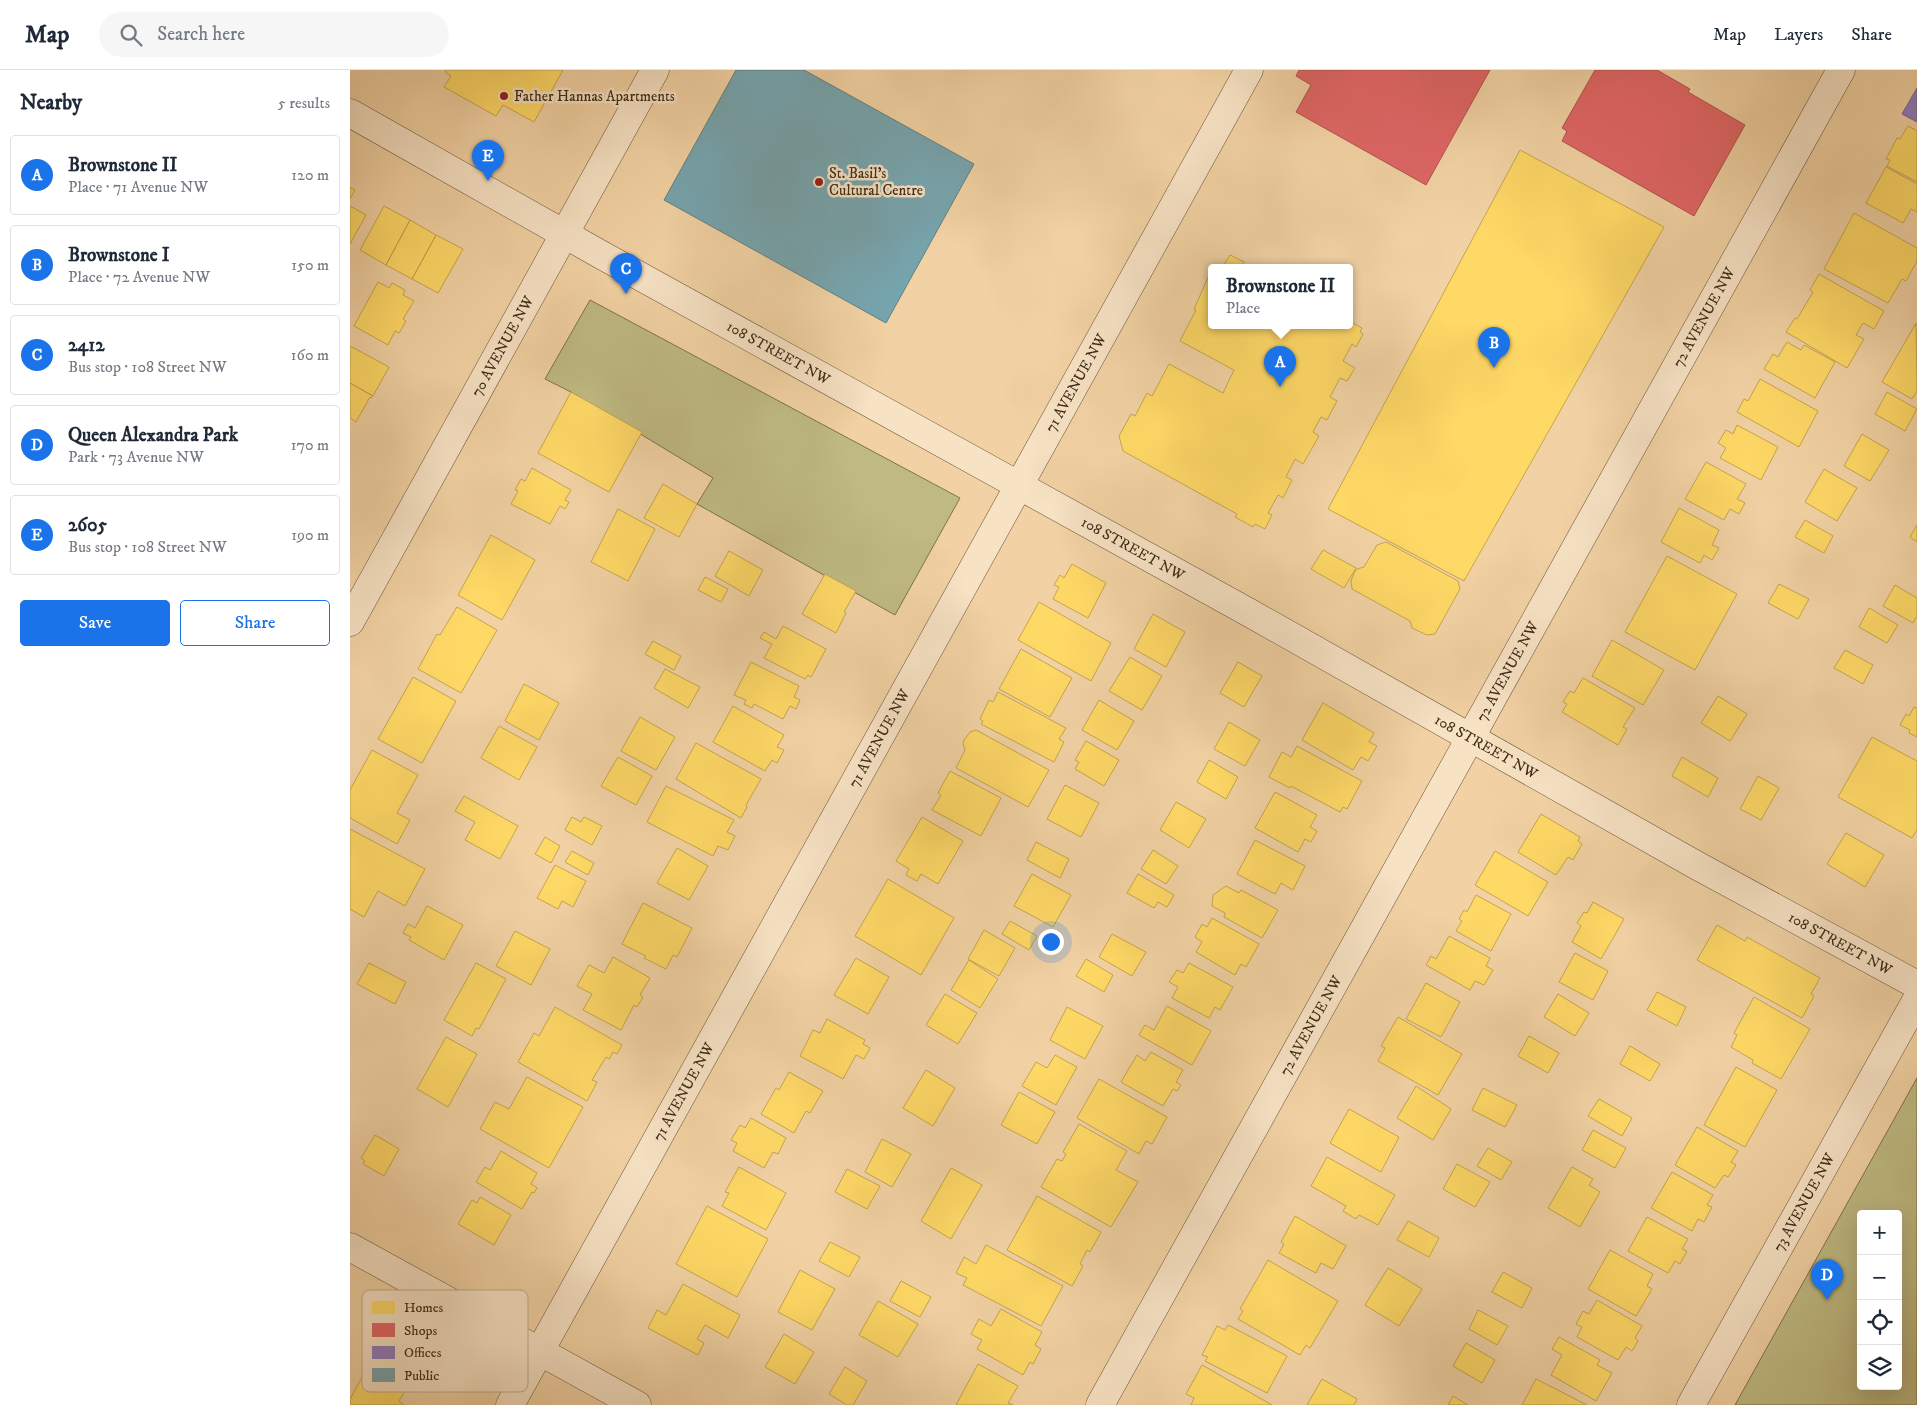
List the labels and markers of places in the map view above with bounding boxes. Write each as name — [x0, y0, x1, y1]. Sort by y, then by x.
place label: Father Hannas Apartments — [514, 87, 675, 106]
marker: Father Hannas Apartments — [498, 90, 510, 102]
pin: E — [472, 140, 504, 181]
place label: St. Basil's Cultural Centre — [829, 164, 923, 200]
marker: St. Basil's Cultural Centre — [813, 176, 825, 188]
pin: C — [610, 253, 642, 294]
pin: B — [1478, 327, 1510, 368]
pin: A — [1264, 346, 1296, 387]
pin: D — [1811, 1259, 1843, 1300]

